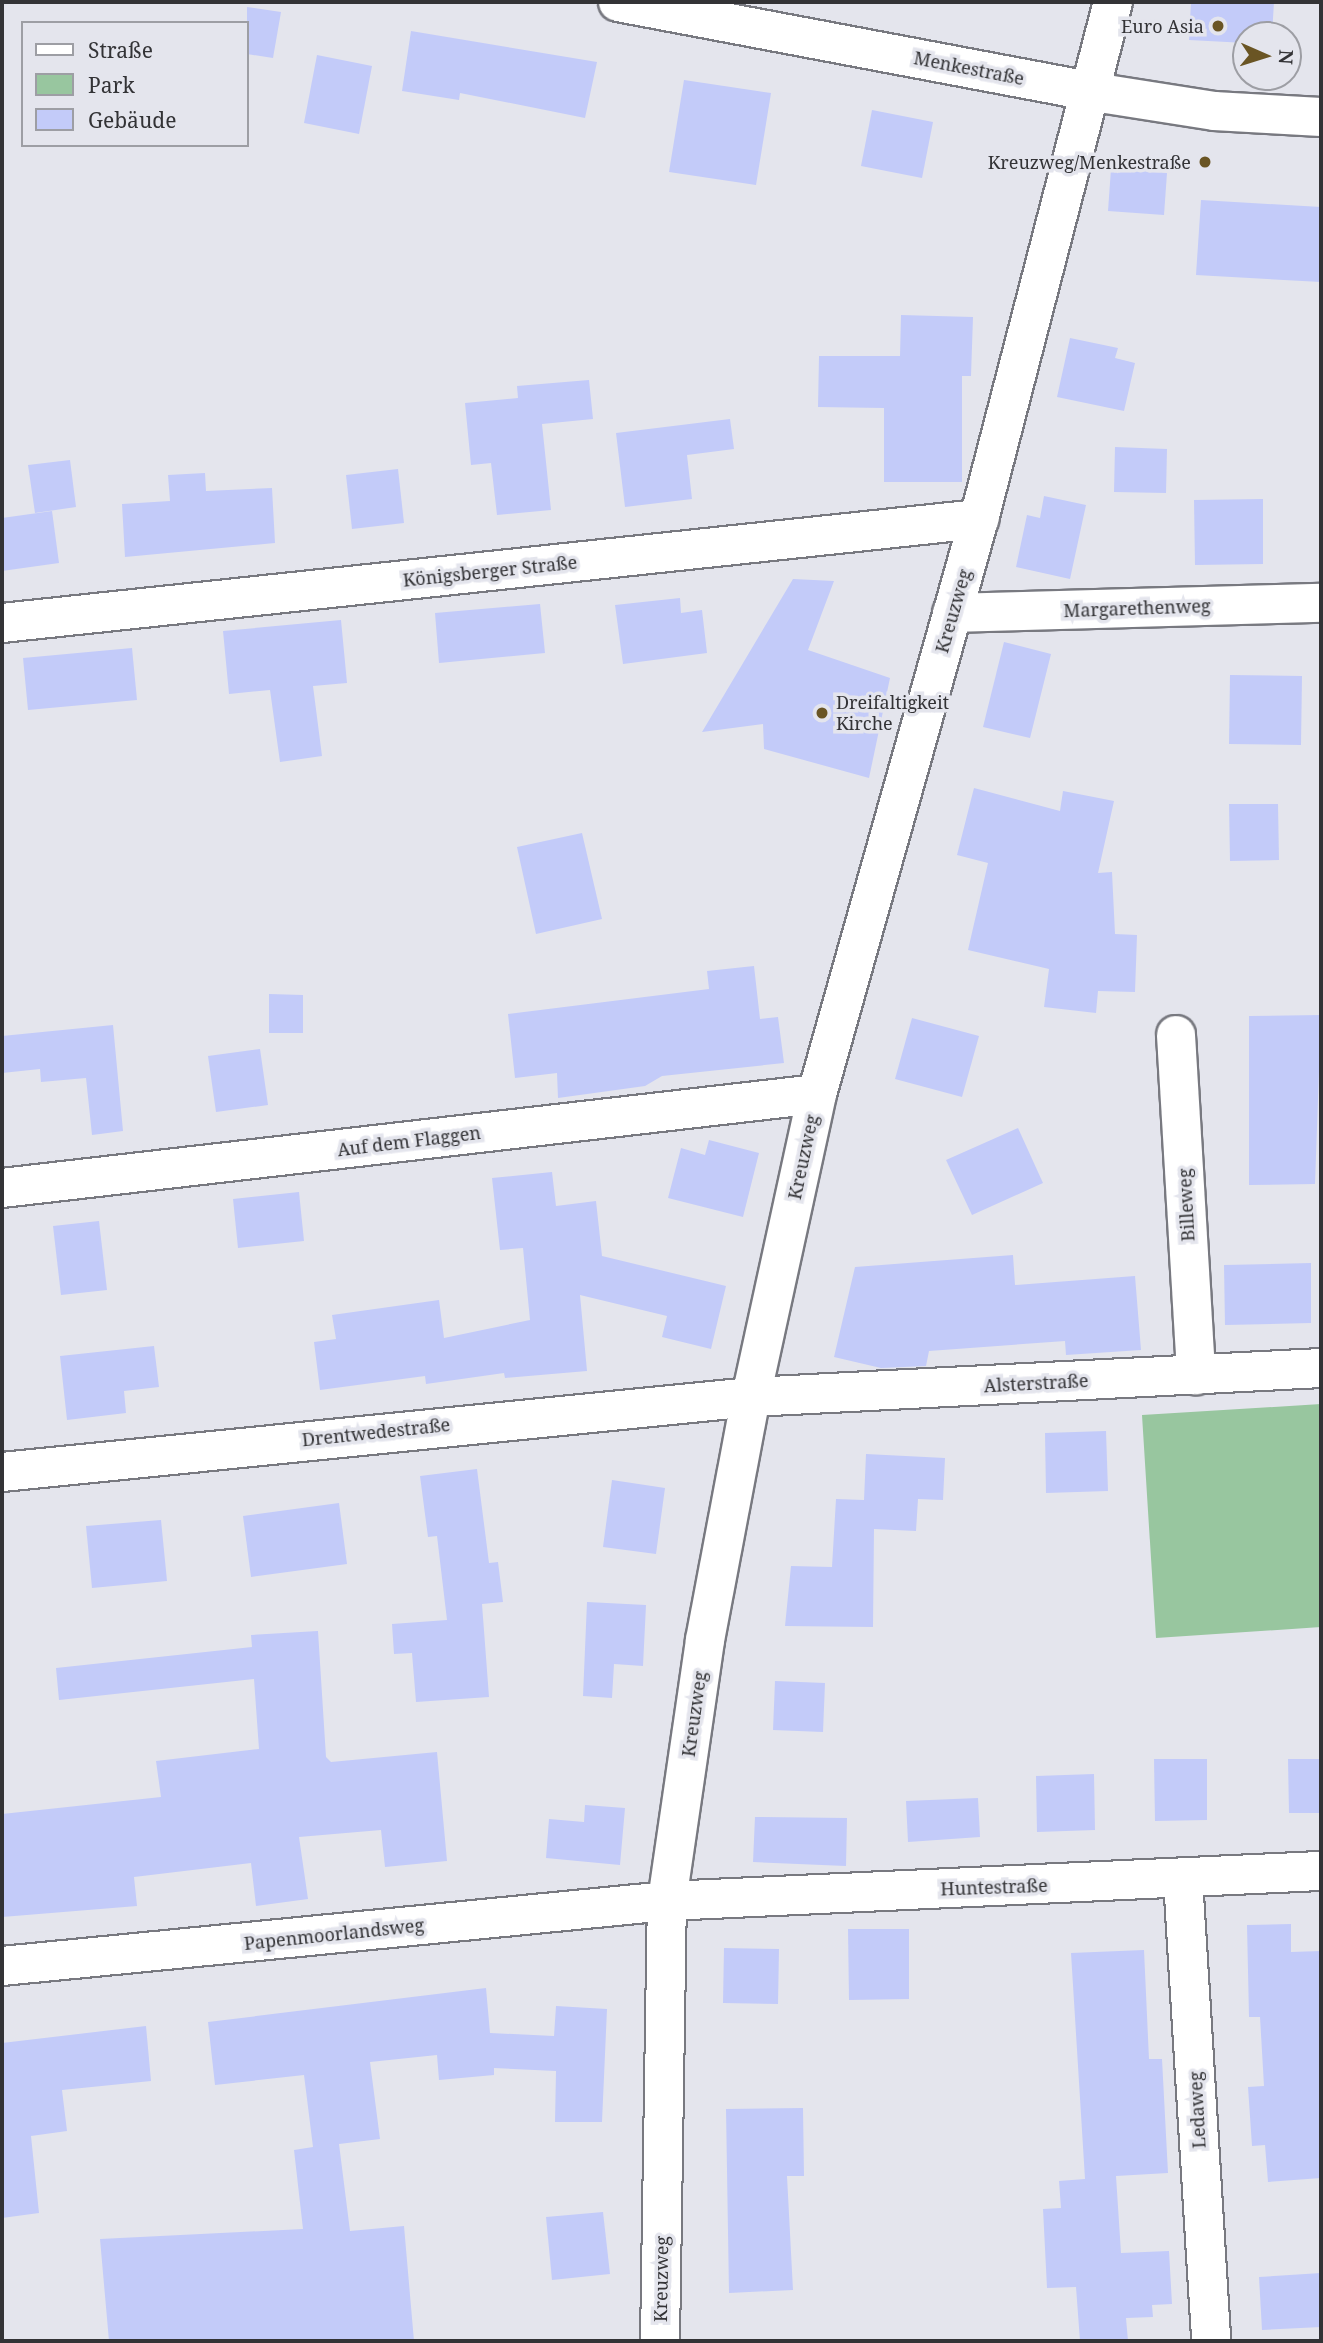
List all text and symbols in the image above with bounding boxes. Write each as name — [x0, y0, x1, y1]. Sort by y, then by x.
place label: Euro Asia — [1121, 15, 1204, 37]
marker: Euro Asia — [1210, 18, 1226, 34]
legend — [21, 21, 248, 147]
north arrow — [1232, 21, 1302, 91]
text: Straße — [88, 36, 153, 64]
street label: Menkestraße — [912, 47, 1026, 89]
text: N — [1273, 49, 1299, 65]
text: Park — [88, 71, 135, 99]
text: Gebäude — [88, 106, 176, 134]
place label: Kreuzweg/Menkestraße — [988, 151, 1191, 173]
marker: Kreuzweg/Menkestraße — [1197, 154, 1213, 170]
street label: Königsberger Straße — [402, 551, 578, 591]
street label: Kreuzweg — [931, 567, 975, 655]
street label: Margarethenweg — [1063, 595, 1211, 621]
place label: Dreifaltigkeit Kirche — [836, 692, 949, 734]
marker: Dreifaltigkeit Kirche — [814, 705, 830, 721]
street label: Kreuzweg — [783, 1113, 823, 1201]
street label: Auf dem Flaggen — [336, 1121, 482, 1161]
street label: Billeweg — [1173, 1168, 1199, 1242]
street label: Alsterstraße — [983, 1369, 1089, 1397]
street label: Drentwedestraße — [301, 1413, 451, 1451]
street label: Kreuzweg — [677, 1670, 711, 1758]
street label: Huntestraße — [940, 1874, 1048, 1900]
street label: Papenmoorlandsweg — [243, 1914, 425, 1954]
street label: Ledaweg — [1184, 2071, 1210, 2149]
street label: Kreuzweg — [649, 2236, 673, 2322]

